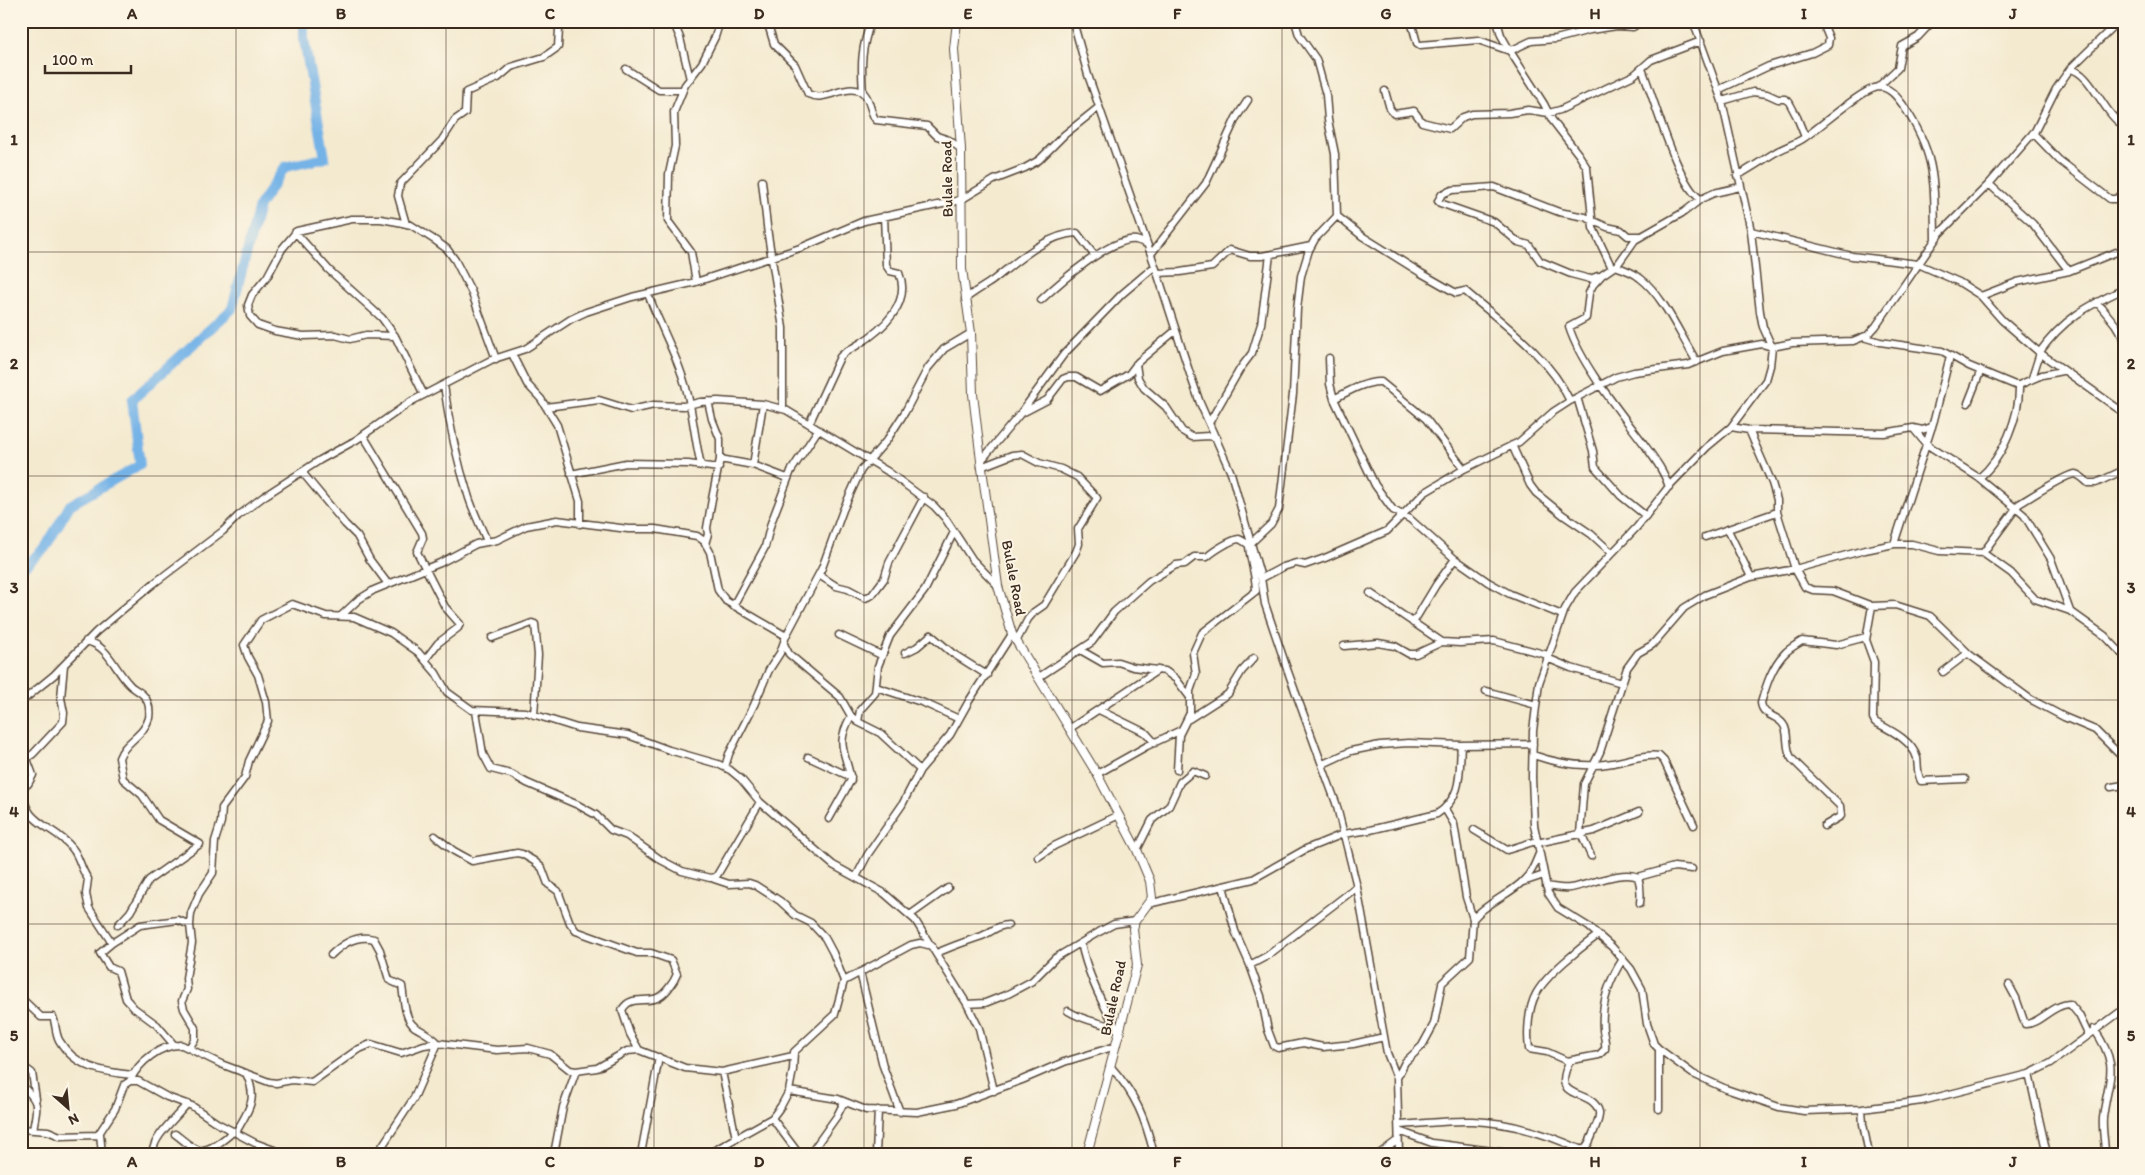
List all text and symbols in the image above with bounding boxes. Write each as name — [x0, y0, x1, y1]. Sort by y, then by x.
text: A — [126, 4, 138, 23]
text: B — [336, 4, 347, 23]
text: C — [545, 4, 556, 23]
text: D — [754, 4, 765, 23]
text: E — [964, 4, 973, 23]
text: F — [1173, 4, 1182, 23]
text: G — [1380, 4, 1392, 23]
text: H — [1589, 4, 1601, 23]
text: I — [1801, 4, 1807, 23]
text: J — [2008, 4, 2017, 23]
scale bar — [45, 42, 131, 74]
text: 100 m — [52, 51, 94, 69]
text: 1 — [10, 130, 18, 149]
text: 1 — [2127, 130, 2135, 149]
street label: Bulale Road — [937, 141, 957, 217]
text: 2 — [10, 354, 19, 373]
text: 2 — [2127, 354, 2136, 373]
street label: Bulale Road — [998, 539, 1030, 617]
text: 3 — [10, 578, 19, 597]
text: 3 — [2127, 578, 2136, 597]
text: 4 — [9, 802, 19, 821]
text: 4 — [2126, 802, 2136, 821]
street label: Bulale Road — [1096, 959, 1130, 1037]
text: 5 — [10, 1026, 19, 1045]
text: 5 — [2127, 1026, 2136, 1045]
north arrow — [42, 1082, 92, 1132]
text: N — [66, 1109, 82, 1129]
text: A — [126, 1152, 138, 1171]
text: B — [336, 1152, 347, 1171]
text: C — [545, 1152, 556, 1171]
text: D — [754, 1152, 765, 1171]
text: E — [964, 1152, 973, 1171]
text: F — [1173, 1152, 1182, 1171]
text: G — [1380, 1152, 1392, 1171]
text: H — [1589, 1152, 1601, 1171]
text: I — [1801, 1152, 1807, 1171]
text: J — [2008, 1152, 2017, 1171]

